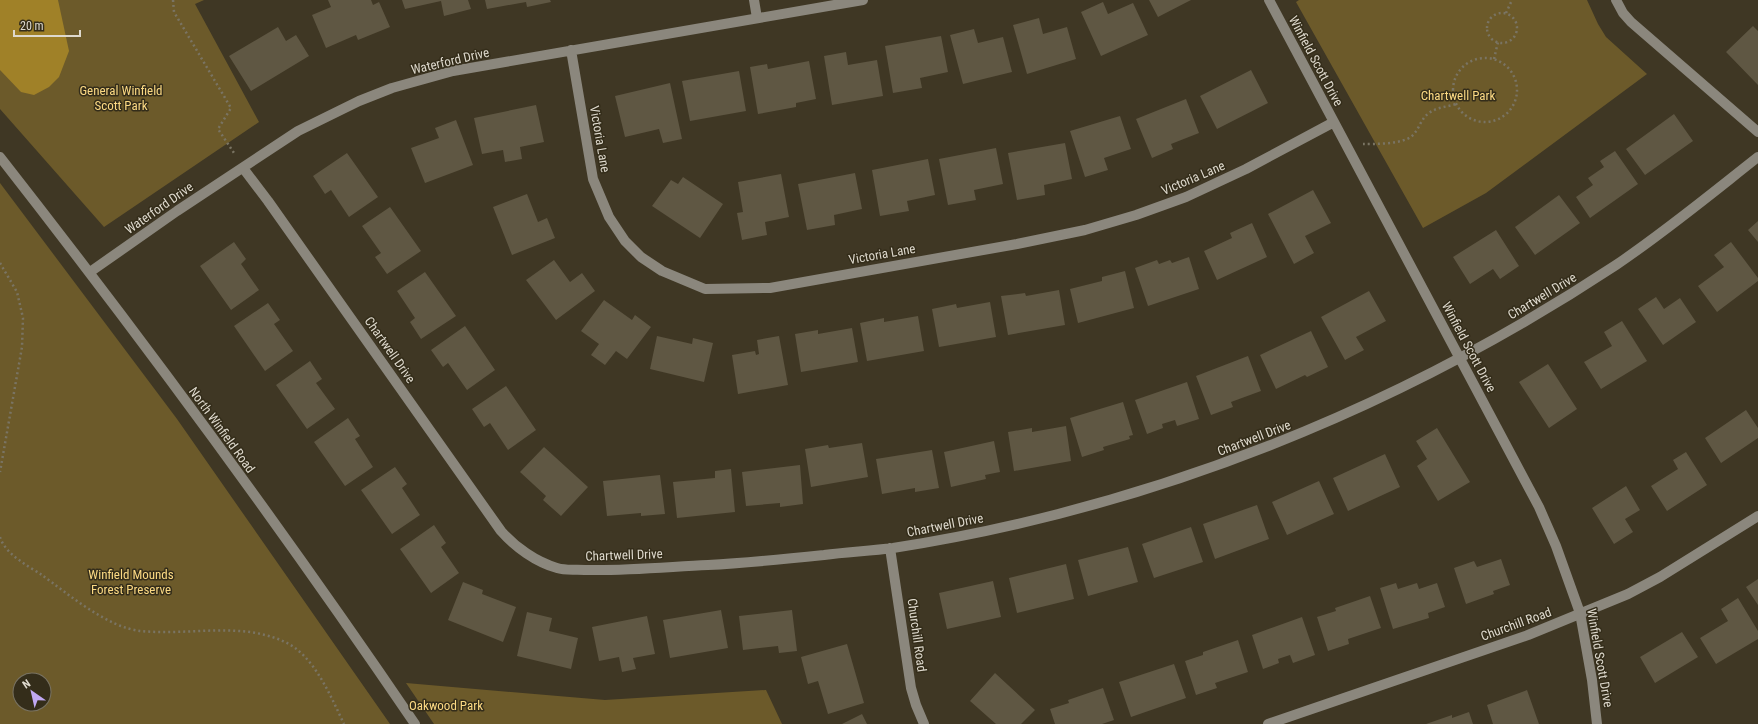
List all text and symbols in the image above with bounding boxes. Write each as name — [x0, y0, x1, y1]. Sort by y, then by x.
scale bar — [14, 12, 80, 38]
street label: Winfield Scott Drive — [1286, 13, 1346, 109]
text: 20 m — [20, 19, 44, 33]
street label: Waterford Drive — [409, 45, 491, 77]
park label: General Winfield Scott Park — [79, 83, 163, 113]
park label: Chartwell Park — [1421, 88, 1495, 103]
street label: Victoria Lane — [587, 104, 613, 174]
street label: Victoria Lane — [1159, 158, 1227, 198]
street label: Waterford Drive — [122, 179, 196, 237]
street label: Victoria Lane — [847, 241, 917, 267]
street label: Chartwell Drive — [1505, 270, 1579, 322]
street label: Winfield Scott Drive — [1439, 299, 1499, 395]
street label: Chartwell Drive — [362, 314, 418, 386]
street label: North Winfield Road — [186, 384, 258, 476]
street label: Chartwell Drive — [1215, 417, 1293, 459]
street label: Chartwell Drive — [906, 510, 984, 540]
street label: Chartwell Drive — [585, 546, 663, 564]
park label: Winfield Mounds Forest Preserve — [88, 567, 174, 597]
street label: Churchill Road — [904, 597, 930, 673]
street label: Churchill Road — [1479, 604, 1553, 644]
street label: Winfield Scott Drive — [1584, 607, 1616, 709]
north arrow — [12, 672, 52, 712]
text: N — [20, 677, 33, 691]
park label: Oakwood Park — [409, 698, 483, 713]

